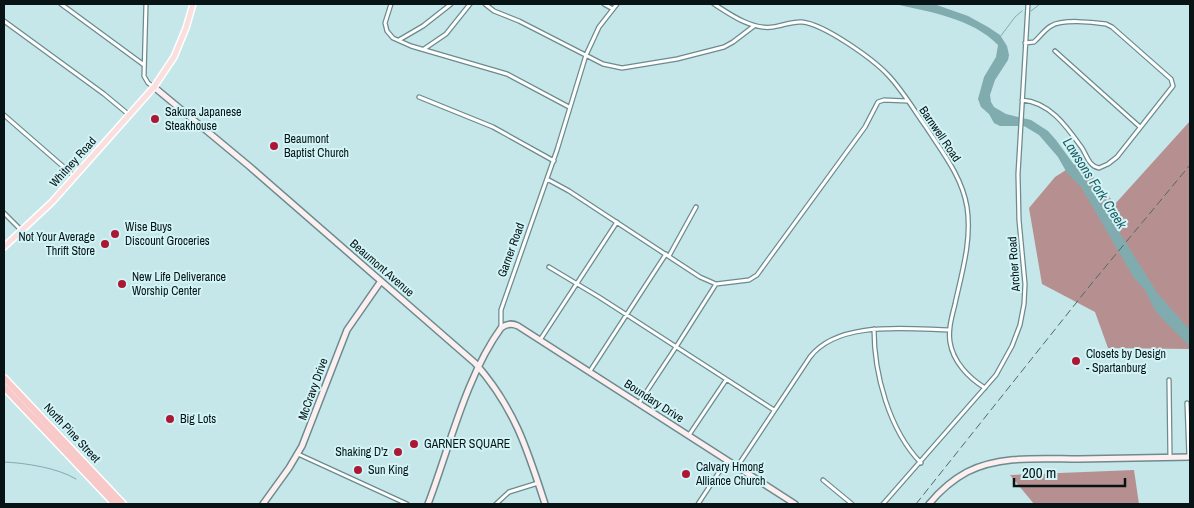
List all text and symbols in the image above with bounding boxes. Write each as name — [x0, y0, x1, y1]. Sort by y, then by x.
street label: Barnwell Road — [915, 103, 965, 165]
place label: Sakura Japanese Steakhouse — [165, 104, 242, 134]
marker: Sakura Japanese Steakhouse — [149, 113, 161, 125]
place label: Beaumont Baptist Church — [284, 131, 349, 161]
street label: Whitney Road — [46, 133, 100, 191]
water label: Lawsons Fork Creek — [1059, 134, 1132, 233]
marker: Beaumont Baptist Church — [268, 140, 280, 152]
place label: Wise Buys Discount Groceries — [125, 219, 210, 249]
street label: Garner Road — [494, 221, 528, 279]
marker: Wise Buys Discount Groceries — [109, 228, 121, 240]
place label: Not Your Average Thrift Store — [18, 229, 95, 259]
street label: Beaumont Avenue — [346, 236, 418, 300]
street label: Archer Road — [1004, 236, 1024, 293]
marker: Not Your Average Thrift Store — [99, 238, 111, 250]
place label: New Life Deliverance Worship Center — [132, 269, 226, 299]
marker: New Life Deliverance Worship Center — [116, 278, 128, 290]
place label: Closets by Design - Spartanburg — [1086, 346, 1166, 376]
marker: Closets by Design - Spartanburg — [1070, 355, 1082, 367]
street label: McCravy Drive — [294, 356, 332, 422]
street label: Boundary Drive — [621, 376, 687, 426]
street label: North Pine Street — [40, 400, 104, 466]
place label: Big Lots — [180, 411, 216, 427]
marker: Big Lots — [164, 413, 176, 425]
place label: GARNER SQUARE — [424, 436, 510, 452]
marker: GARNER SQUARE — [408, 438, 420, 450]
place label: Shaking D'z — [335, 444, 388, 460]
marker: Shaking D'z — [392, 446, 404, 458]
scale bar — [1014, 456, 1125, 488]
place label: Calvary Hmong Alliance Church — [695, 459, 765, 489]
place label: Sun King — [368, 462, 409, 478]
text: 200 m — [1022, 462, 1056, 483]
marker: Sun King — [352, 464, 364, 476]
marker: Calvary Hmong Alliance Church — [680, 468, 692, 480]

